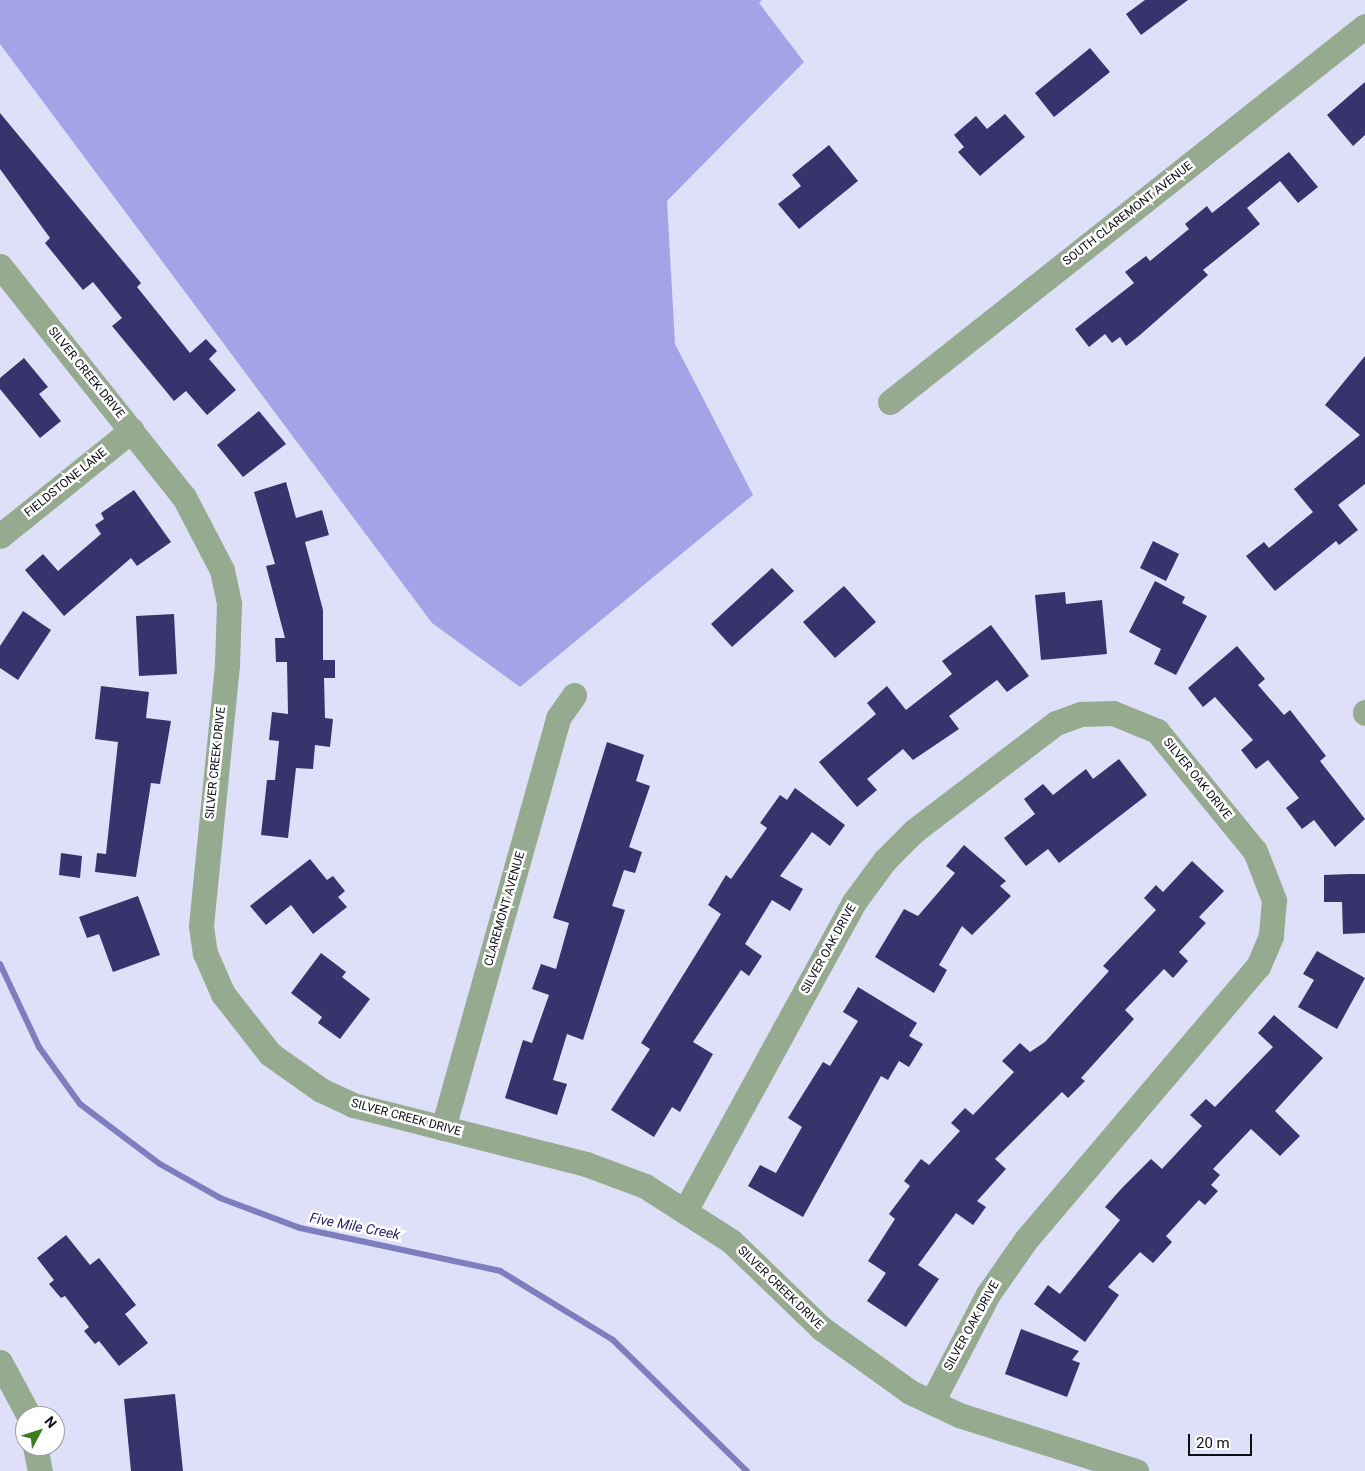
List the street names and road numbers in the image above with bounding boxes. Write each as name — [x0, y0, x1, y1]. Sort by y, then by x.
street label: SOUTH CLAREMONT AVENUE — [1060, 159, 1196, 269]
street label: SILVER CREEK DRIVE — [45, 325, 127, 421]
street label: FIELDSTONE LANE — [22, 445, 110, 521]
street label: SILVER CREEK DRIVE — [203, 706, 229, 820]
street label: SILVER OAK DRIVE — [1160, 736, 1234, 822]
street label: CLAREMONT AVENUE — [482, 850, 528, 968]
street label: SILVER OAK DRIVE — [798, 902, 860, 996]
street label: SILVER CREEK DRIVE — [350, 1096, 462, 1140]
street label: SILVER CREEK DRIVE — [734, 1244, 826, 1332]
street label: SILVER OAK DRIVE — [941, 1279, 1003, 1373]

